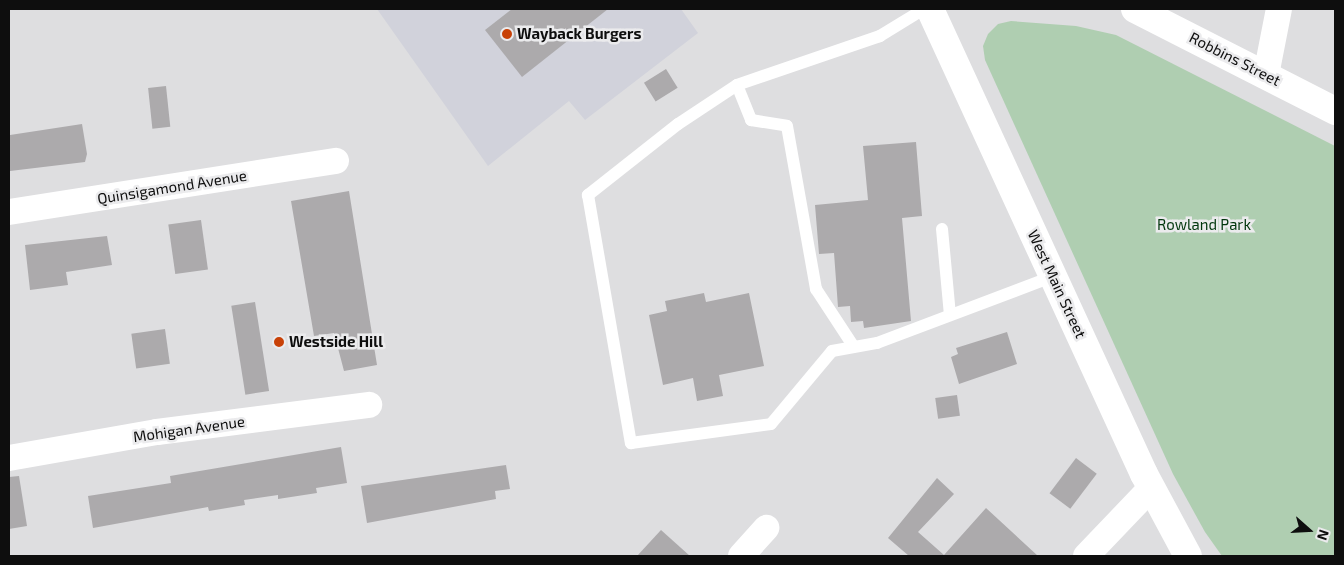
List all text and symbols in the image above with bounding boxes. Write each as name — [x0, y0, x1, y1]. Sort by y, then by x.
place label: Wayback Burgers — [517, 25, 641, 43]
marker: Wayback Burgers — [501, 28, 513, 40]
street label: Robbins Street — [1186, 28, 1284, 90]
street label: Quinsigamond Avenue — [96, 166, 248, 208]
park label: Rowland Park — [1157, 216, 1251, 234]
street label: West Main Street — [1024, 227, 1090, 341]
place label: Westside Hill — [289, 333, 383, 351]
marker: Westside Hill — [273, 336, 285, 348]
street label: Mohigan Avenue — [132, 412, 246, 446]
north arrow — [1284, 505, 1334, 555]
text: N — [1314, 527, 1333, 543]

